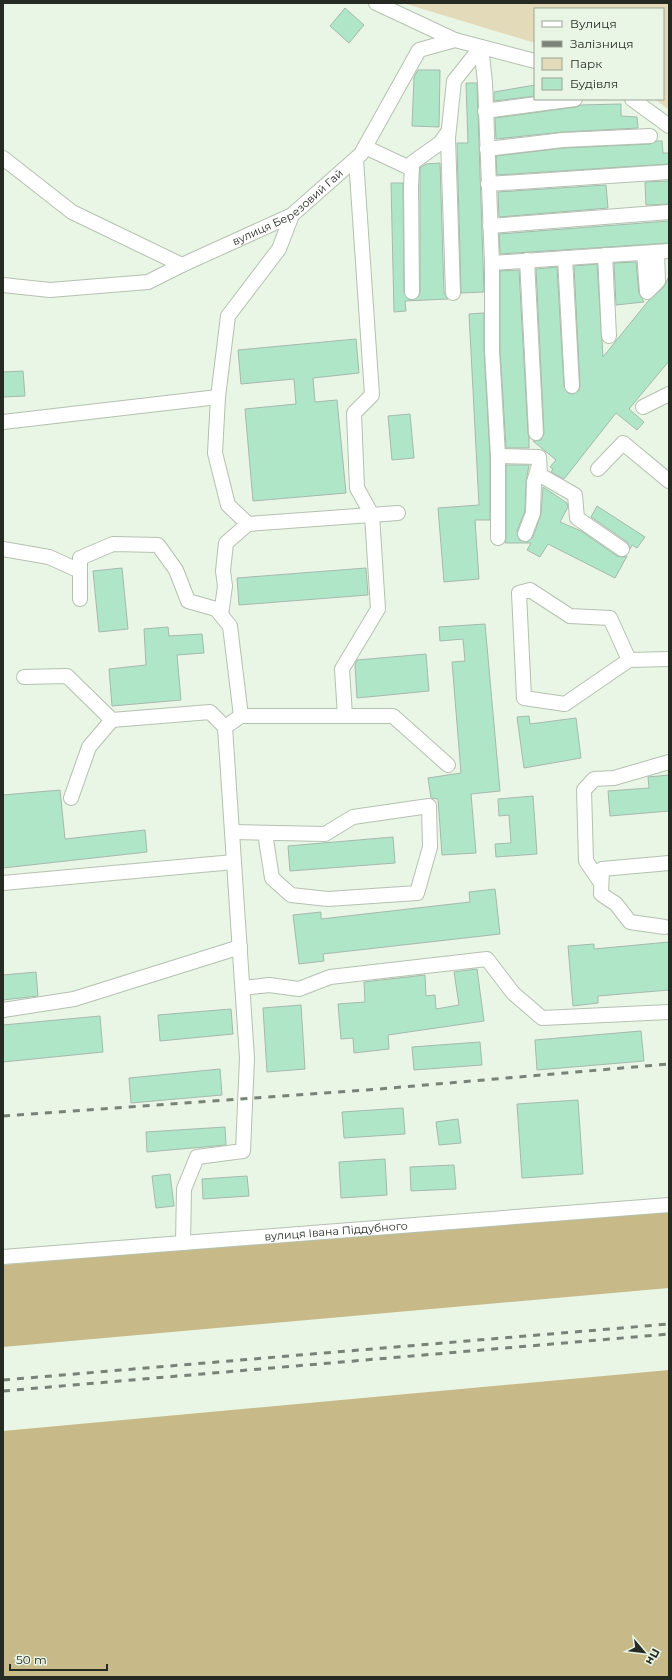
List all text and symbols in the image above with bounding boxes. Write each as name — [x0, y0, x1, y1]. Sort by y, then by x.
legend — [534, 8, 664, 100]
text: Вулиця — [570, 16, 617, 31]
text: Залізниця — [570, 36, 634, 51]
text: Парк — [570, 56, 602, 71]
text: Будівля — [570, 76, 618, 91]
street label: вулиця Березовий Гай — [230, 166, 346, 248]
street label: вулиця Івана Піддубного — [264, 1218, 408, 1244]
north arrow — [624, 1632, 664, 1672]
scale bar — [10, 1646, 107, 1672]
text: Пн — [643, 1646, 663, 1667]
text: 50 m — [16, 1652, 47, 1667]

